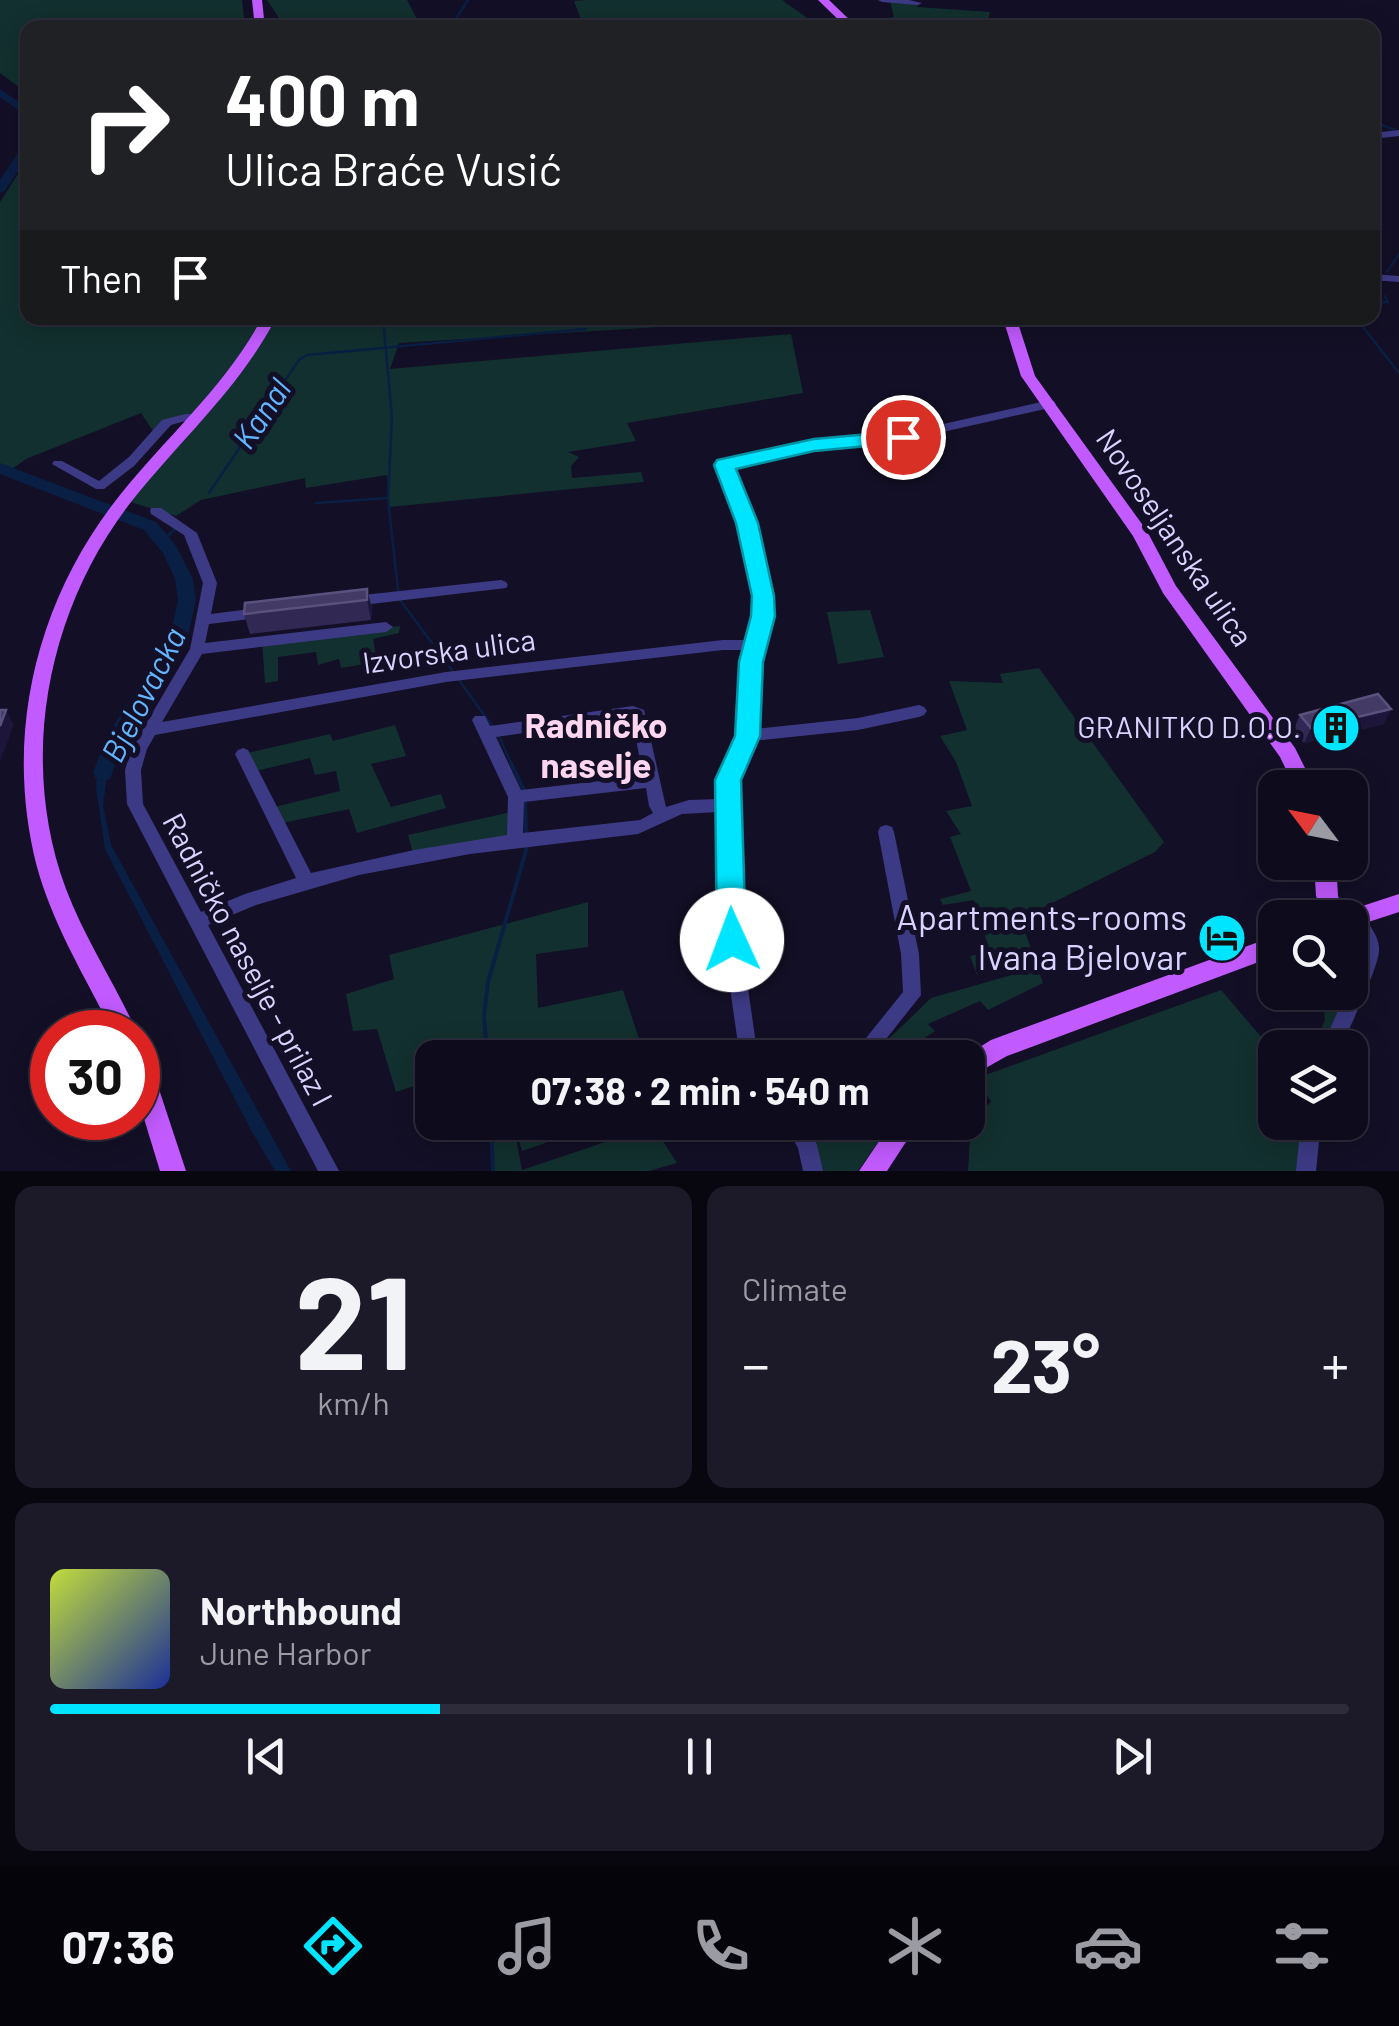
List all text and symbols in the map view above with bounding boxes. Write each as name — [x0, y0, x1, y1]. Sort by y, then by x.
text: 400 m — [225, 56, 420, 140]
icon: right — [60, 60, 190, 190]
text: Ulica Braće Vusić — [225, 141, 562, 195]
icon: arrive — [163, 250, 218, 305]
text: Then — [60, 255, 143, 301]
water label: Kanal — [223, 371, 297, 455]
pin — [861, 395, 946, 480]
icon: arrive — [876, 410, 931, 465]
street label: Novoseljanska ulica — [1090, 421, 1262, 652]
water label: Bjelovacka — [92, 620, 192, 768]
street label: Izvorska ulica — [360, 620, 537, 680]
building icon: GRANITKO D.O.O. — [1310, 702, 1362, 754]
district label: Radničko naselje — [524, 703, 668, 785]
place label: GRANITKO D.O.O. — [1077, 708, 1301, 744]
north arrow — [1258, 770, 1368, 880]
map controls — [1258, 770, 1368, 1140]
street label: Radničko naselje - prilaz I — [156, 806, 341, 1112]
position arrow — [680, 888, 784, 992]
place label: Apartments-rooms Ivana Bjelovar — [896, 895, 1187, 977]
button: search — [1258, 900, 1368, 1010]
hotel icon: Apartments-rooms Ivana Bjelovar — [1196, 912, 1248, 964]
speed limit sign: 30 — [30, 1010, 160, 1140]
button: layers — [1258, 1030, 1368, 1140]
text: 07:38 · 2 min · 540 m — [530, 1067, 870, 1113]
text: 21 — [294, 1240, 413, 1396]
text: Climate — [742, 1269, 848, 1307]
text: 23° — [991, 1318, 1100, 1408]
text: − — [742, 1330, 770, 1396]
text: + — [1321, 1330, 1349, 1396]
text: km/h — [317, 1383, 390, 1421]
text: Northbound — [200, 1587, 402, 1633]
text: June Harbor — [200, 1633, 371, 1671]
icon: previous — [239, 1729, 294, 1784]
icon: pause — [672, 1729, 727, 1784]
icon: next — [1105, 1729, 1160, 1784]
icon: directions — [298, 1911, 368, 1981]
icon: music — [492, 1911, 562, 1981]
icon: phone — [686, 1911, 756, 1981]
icon: climate — [880, 1911, 950, 1981]
icon: car — [1073, 1911, 1143, 1981]
icon: filters — [1267, 1911, 1337, 1981]
text: 07:36 — [62, 1919, 175, 1973]

